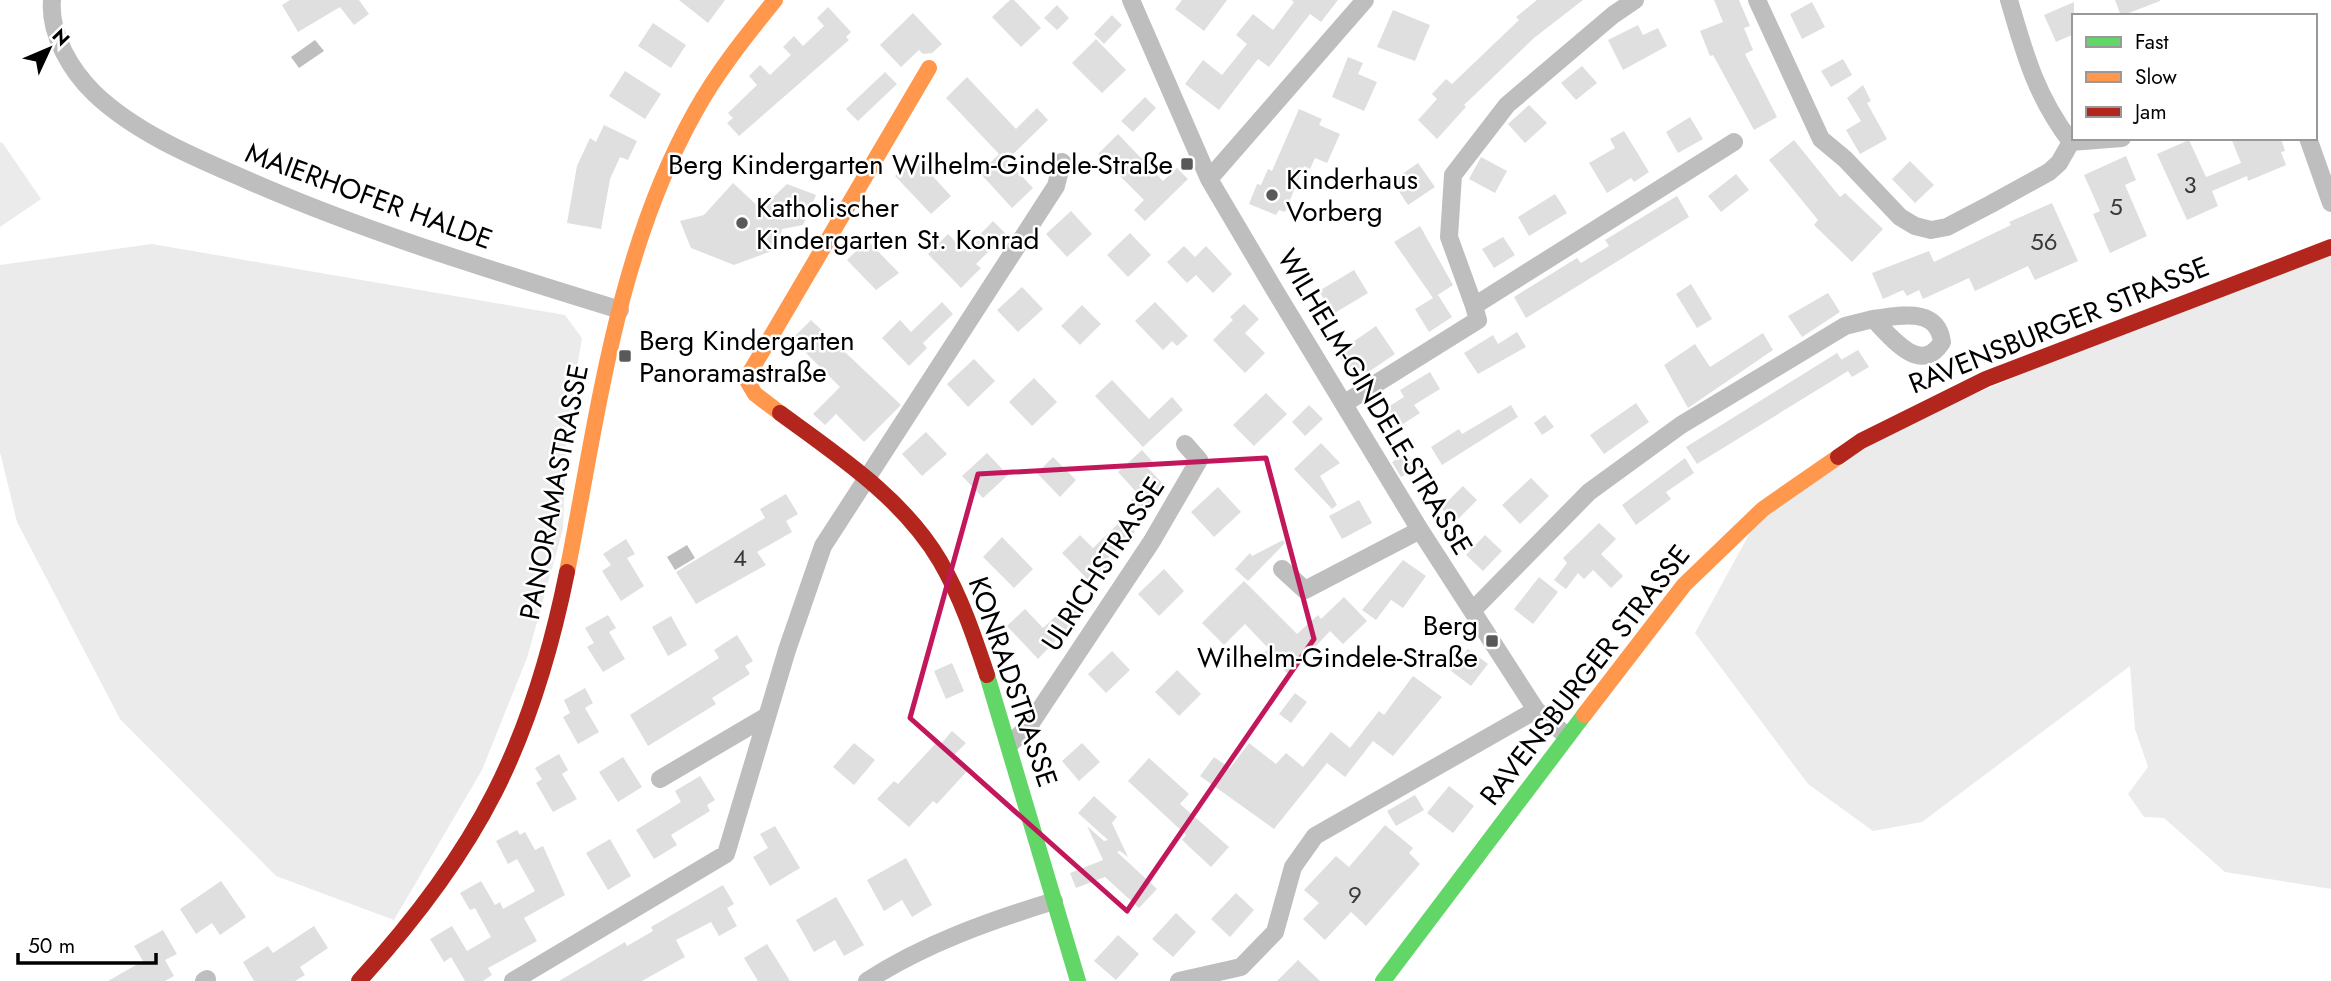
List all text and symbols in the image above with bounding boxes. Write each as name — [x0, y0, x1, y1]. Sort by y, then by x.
north arrow — [14, 14, 84, 84]
legend — [2072, 14, 2317, 140]
text: N — [46, 23, 76, 52]
text: Fast — [2135, 27, 2168, 57]
text: Slow — [2135, 62, 2177, 92]
text: Jam — [2132, 97, 2167, 127]
street label: MAIERHOFER HALDE — [240, 132, 498, 260]
place label: Berg Kindergarten Wilhelm-Gindele-Straße — [668, 144, 1173, 185]
marker: Berg Kindergarten Wilhelm-Gindele-Straße — [1179, 156, 1195, 172]
place label: Kinderhaus Vorberg — [1286, 159, 1418, 232]
house number: 3 — [2183, 167, 2197, 202]
place label: Katholischer Kindergarten St. Konrad — [756, 187, 1040, 260]
marker: Kinderhaus Vorberg — [1264, 187, 1280, 203]
house number: 5 — [2109, 189, 2123, 224]
marker: Katholischer Kindergarten St. Konrad — [734, 215, 750, 231]
house number: 56 — [2030, 224, 2058, 259]
street label: WILHELM-GINDELE-STRASSE — [1267, 241, 1483, 563]
street label: RAVENSBURGER STRASSE — [1903, 246, 2215, 404]
place label: Berg Kindergarten Panoramastraße — [639, 320, 855, 393]
marker: Berg Kindergarten Panoramastraße — [617, 348, 633, 364]
street label: PANORAMASTRASSE — [509, 361, 599, 623]
street label: ULRICHSTRASSE — [1031, 469, 1175, 659]
street label: RAVENSBURGER STRASSE — [1470, 536, 1700, 814]
house number: 4 — [733, 540, 747, 575]
street label: KONRADSTRASSE — [958, 571, 1068, 793]
place label: Berg Wilhelm-Gindele-Straße — [1197, 605, 1478, 678]
marker: Berg Wilhelm-Gindele-Straße — [1484, 633, 1500, 649]
house number: 9 — [1348, 877, 1362, 912]
scale bar — [18, 922, 156, 966]
text: 50 m — [28, 931, 75, 961]

